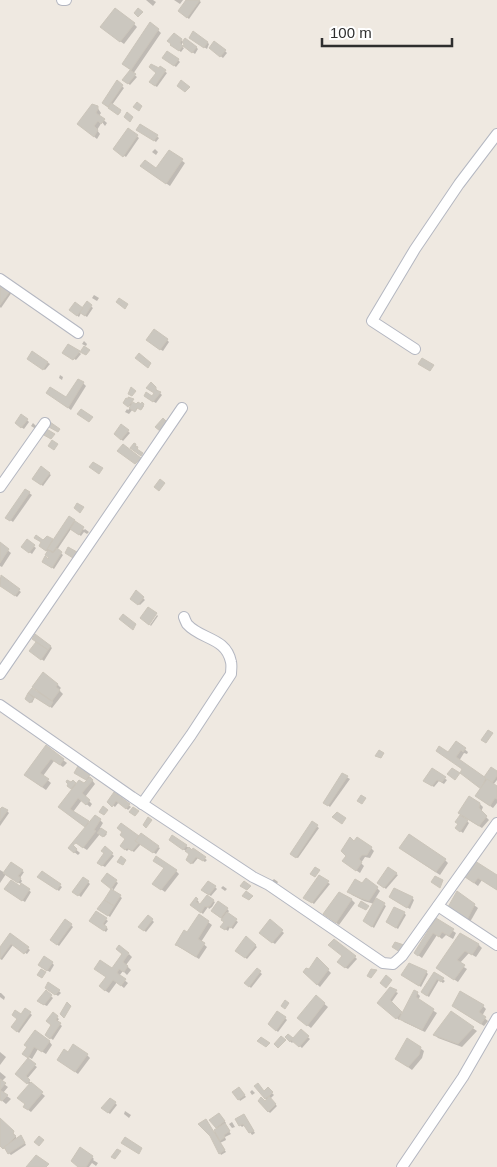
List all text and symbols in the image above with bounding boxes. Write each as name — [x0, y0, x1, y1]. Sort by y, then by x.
scale bar — [322, 15, 452, 47]
text: 100 m — [330, 24, 372, 41]

